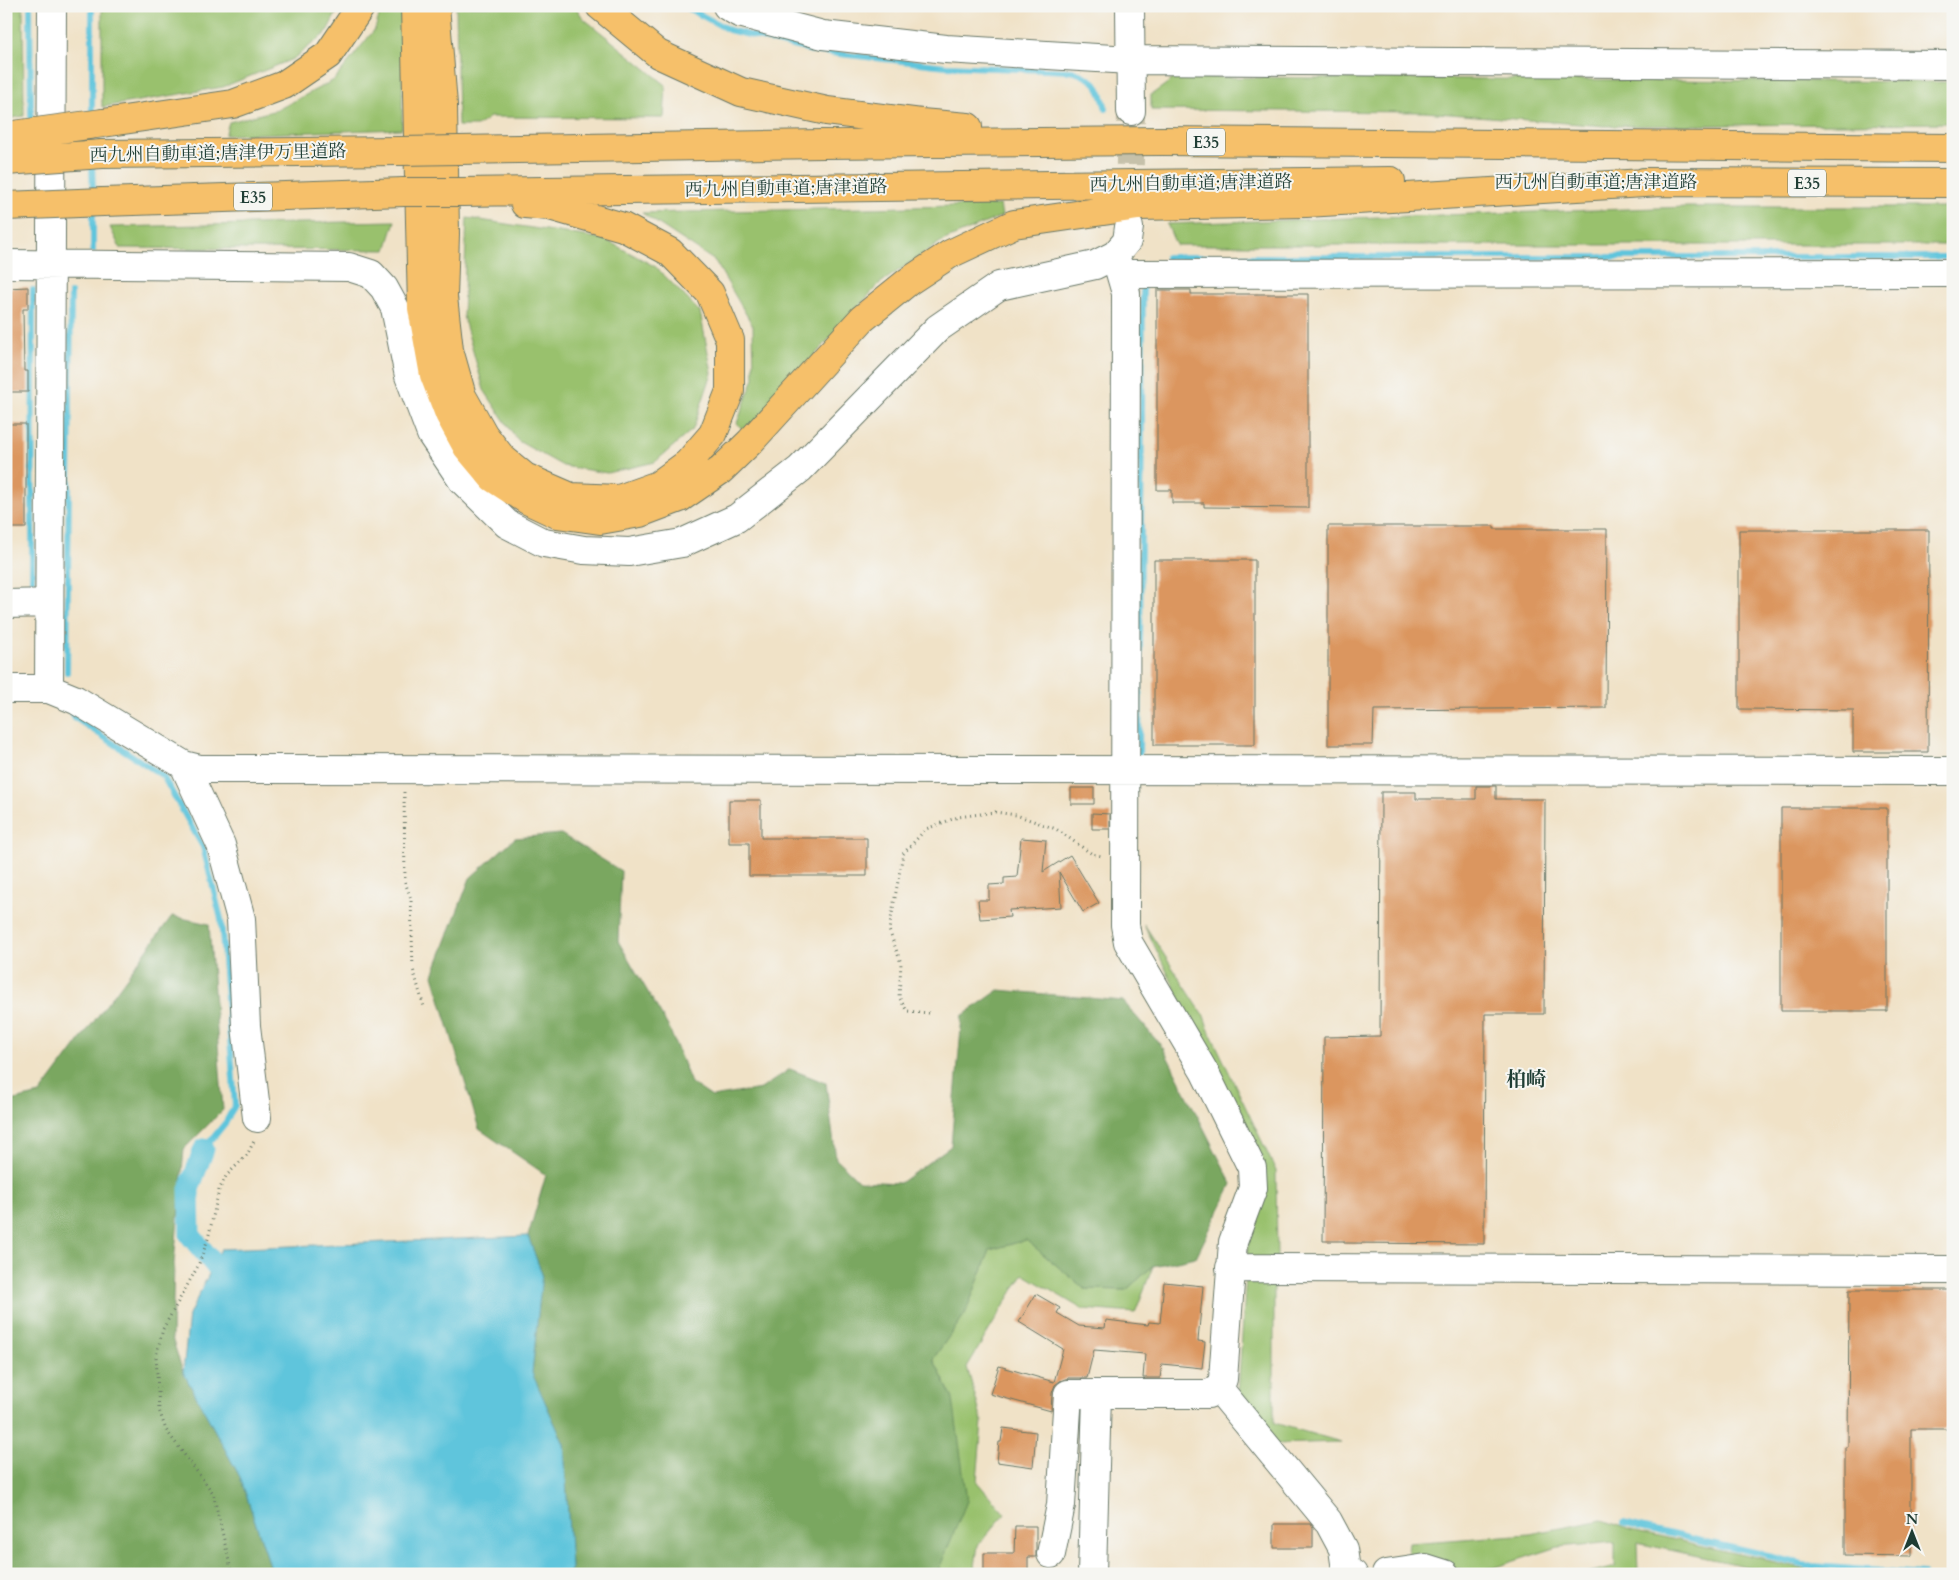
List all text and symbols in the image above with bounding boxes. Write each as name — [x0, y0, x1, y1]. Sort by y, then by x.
road number: E35 — [1187, 128, 1225, 156]
street label: 西九州自動車道;唐津伊万里道路 — [90, 139, 346, 168]
street label: 西九州自動車道;唐津道路 — [1090, 169, 1293, 198]
street label: 西九州自動車道;唐津道路 — [1495, 170, 1697, 195]
road number: E35 — [1788, 170, 1826, 197]
street label: 西九州自動車道;唐津道路 — [685, 174, 888, 203]
road number: E35 — [234, 183, 272, 210]
district label: 柏崎 — [1506, 1066, 1546, 1093]
north arrow — [1886, 1508, 1936, 1558]
text: N — [1906, 1510, 1918, 1529]

